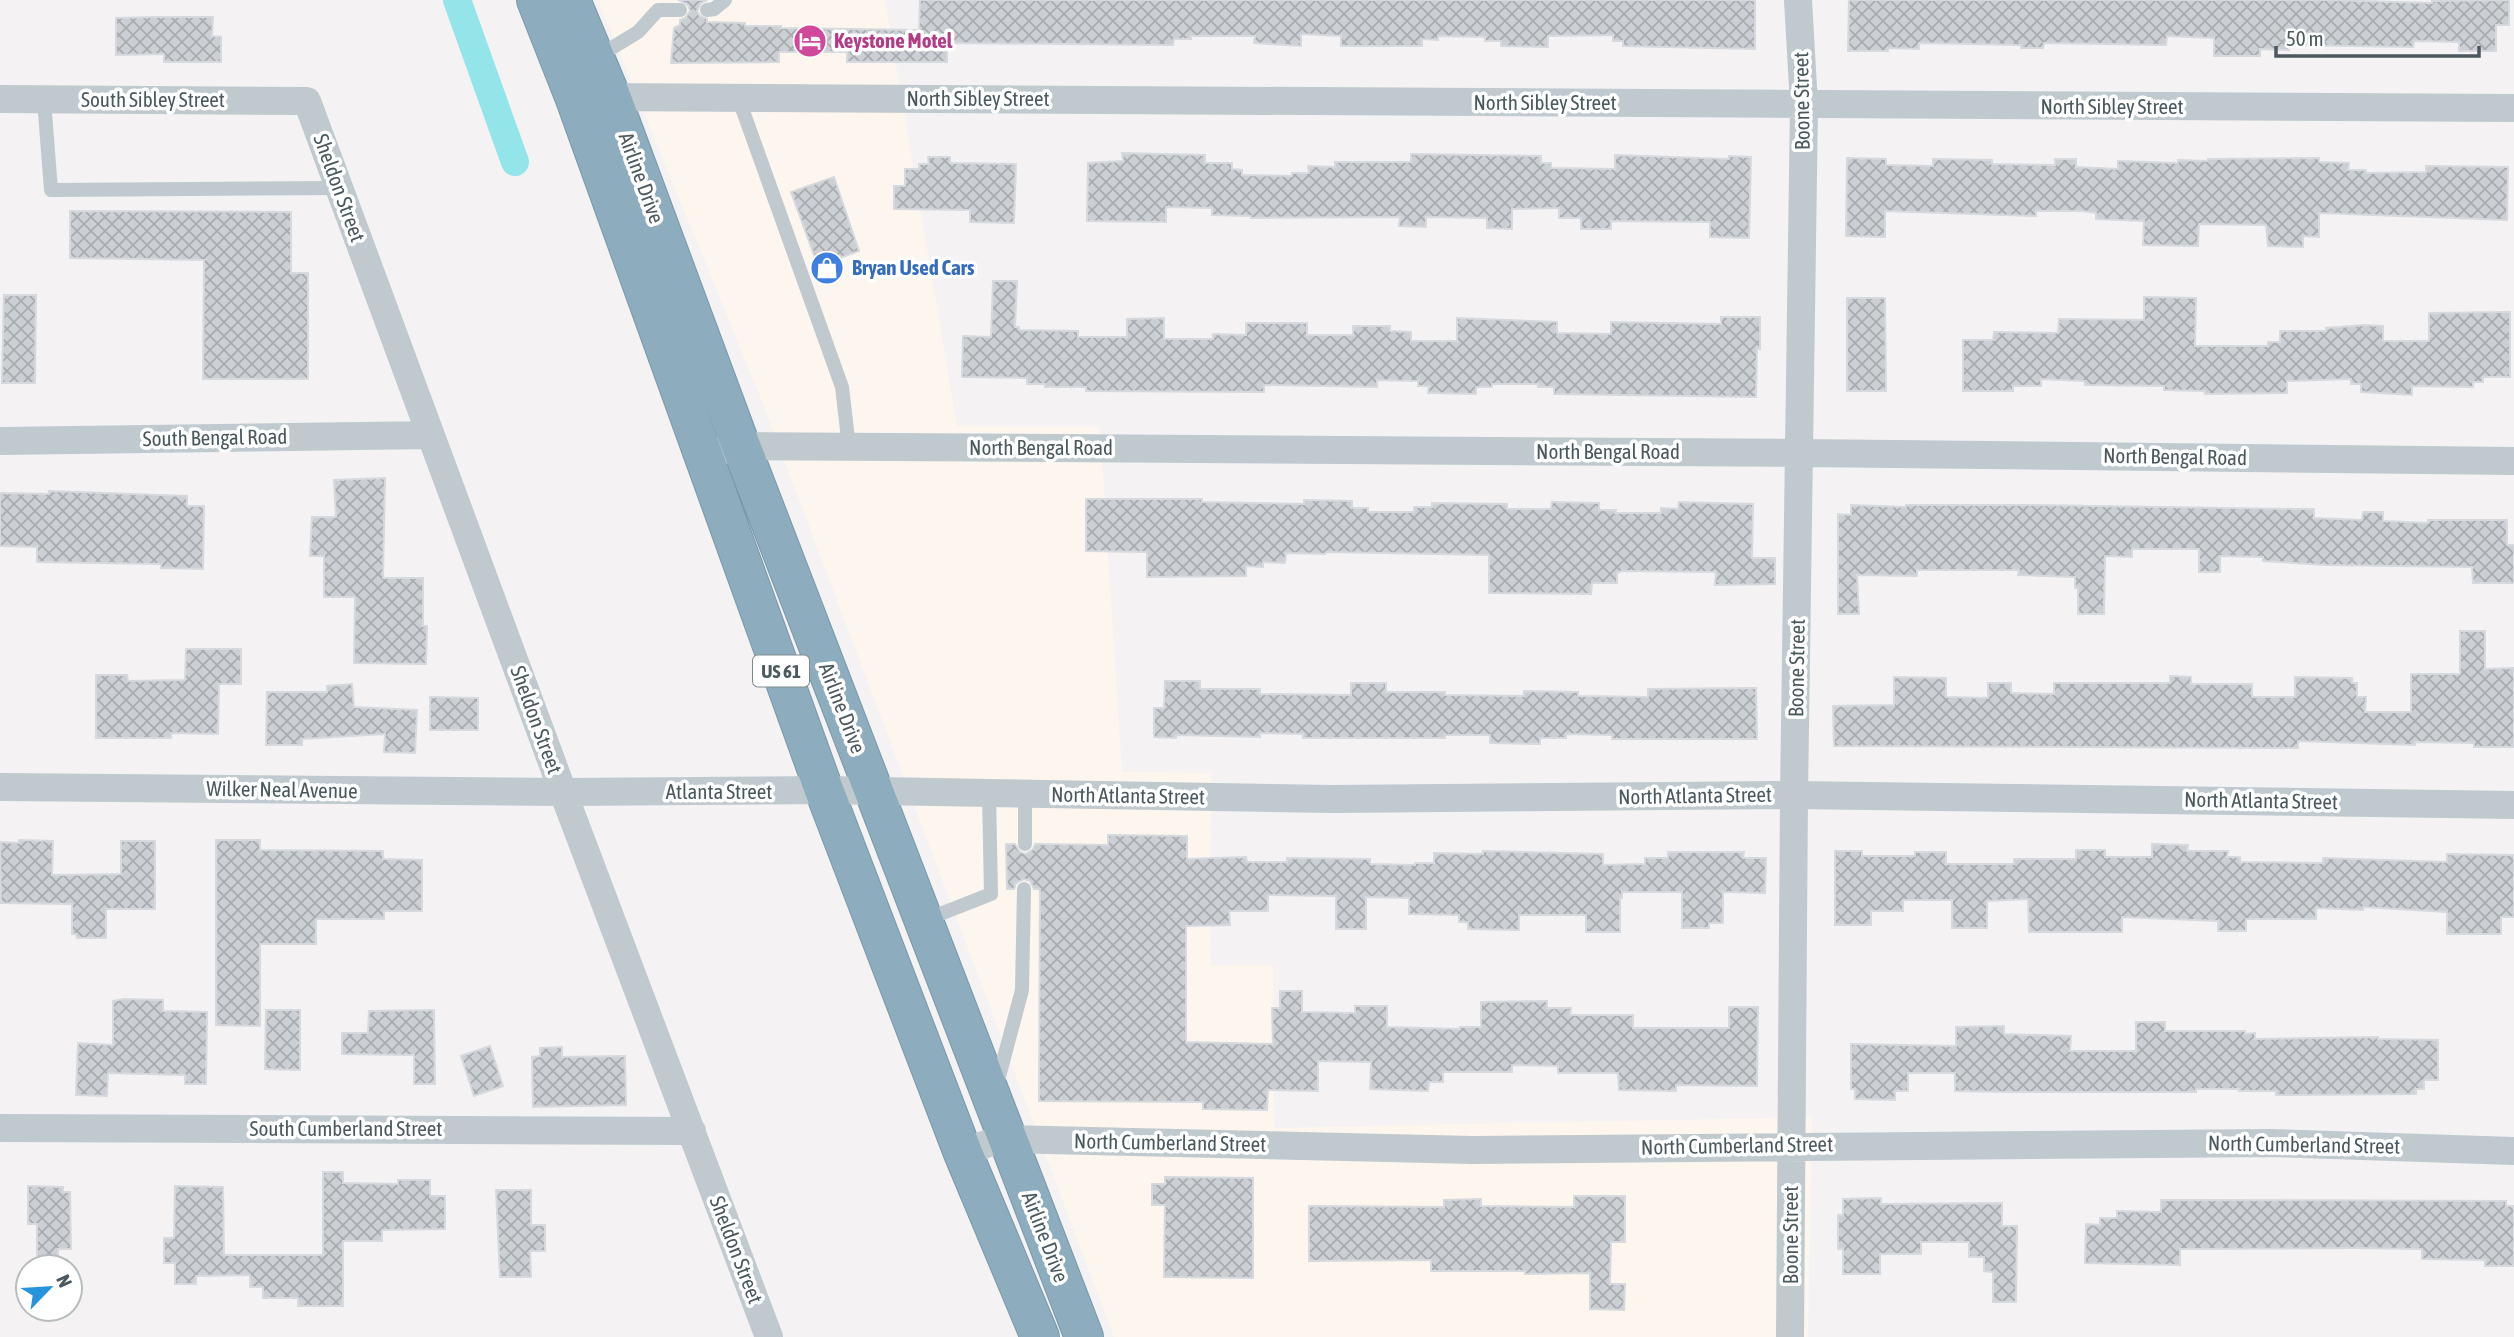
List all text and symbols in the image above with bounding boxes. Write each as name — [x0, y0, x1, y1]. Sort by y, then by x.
scale bar — [2276, 14, 2479, 58]
hotel icon: Keystone Motel — [791, 22, 829, 60]
text: 50 m — [2286, 26, 2324, 50]
place label: Keystone Motel — [834, 28, 953, 52]
street label: Boone Street — [1788, 52, 1814, 150]
street label: North Sibley Street — [906, 86, 1050, 110]
street label: South Sibley Street — [81, 87, 225, 111]
street label: North Sibley Street — [1473, 90, 1617, 114]
street label: North Sibley Street — [2040, 94, 2184, 118]
street label: Airline Drive — [614, 129, 669, 226]
street label: Sheldon Street — [309, 131, 371, 245]
shop icon: Bryan Used Cars — [808, 249, 846, 287]
place label: Bryan Used Cars — [852, 255, 975, 279]
street label: South Bengal Road — [143, 424, 287, 450]
street label: North Bengal Road — [969, 435, 1113, 459]
street label: North Bengal Road — [1536, 439, 1680, 463]
street label: North Bengal Road — [2103, 443, 2247, 469]
street label: Boone Street — [1783, 619, 1809, 717]
road number: US 61 — [753, 656, 809, 686]
street label: Airline Drive — [815, 659, 871, 756]
street label: Sheldon Street — [506, 663, 568, 777]
street label: Wilker Neal Avenue — [206, 776, 358, 802]
street label: Atlanta Street — [666, 779, 772, 803]
street label: North Atlanta Street — [1051, 782, 1205, 808]
street label: North Atlanta Street — [1618, 782, 1772, 808]
street label: North Atlanta Street — [2184, 787, 2338, 813]
street label: South Cumberland Street — [250, 1116, 442, 1140]
street label: North Cumberland Street — [1074, 1128, 1266, 1156]
street label: North Cumberland Street — [2208, 1130, 2400, 1158]
street label: North Cumberland Street — [1641, 1131, 1833, 1159]
street label: Boone Street — [1778, 1186, 1802, 1284]
street label: Airline Drive — [1018, 1188, 1074, 1285]
street label: Sheldon Street — [706, 1193, 768, 1307]
north arrow — [14, 1253, 84, 1323]
text: N — [52, 1271, 77, 1291]

